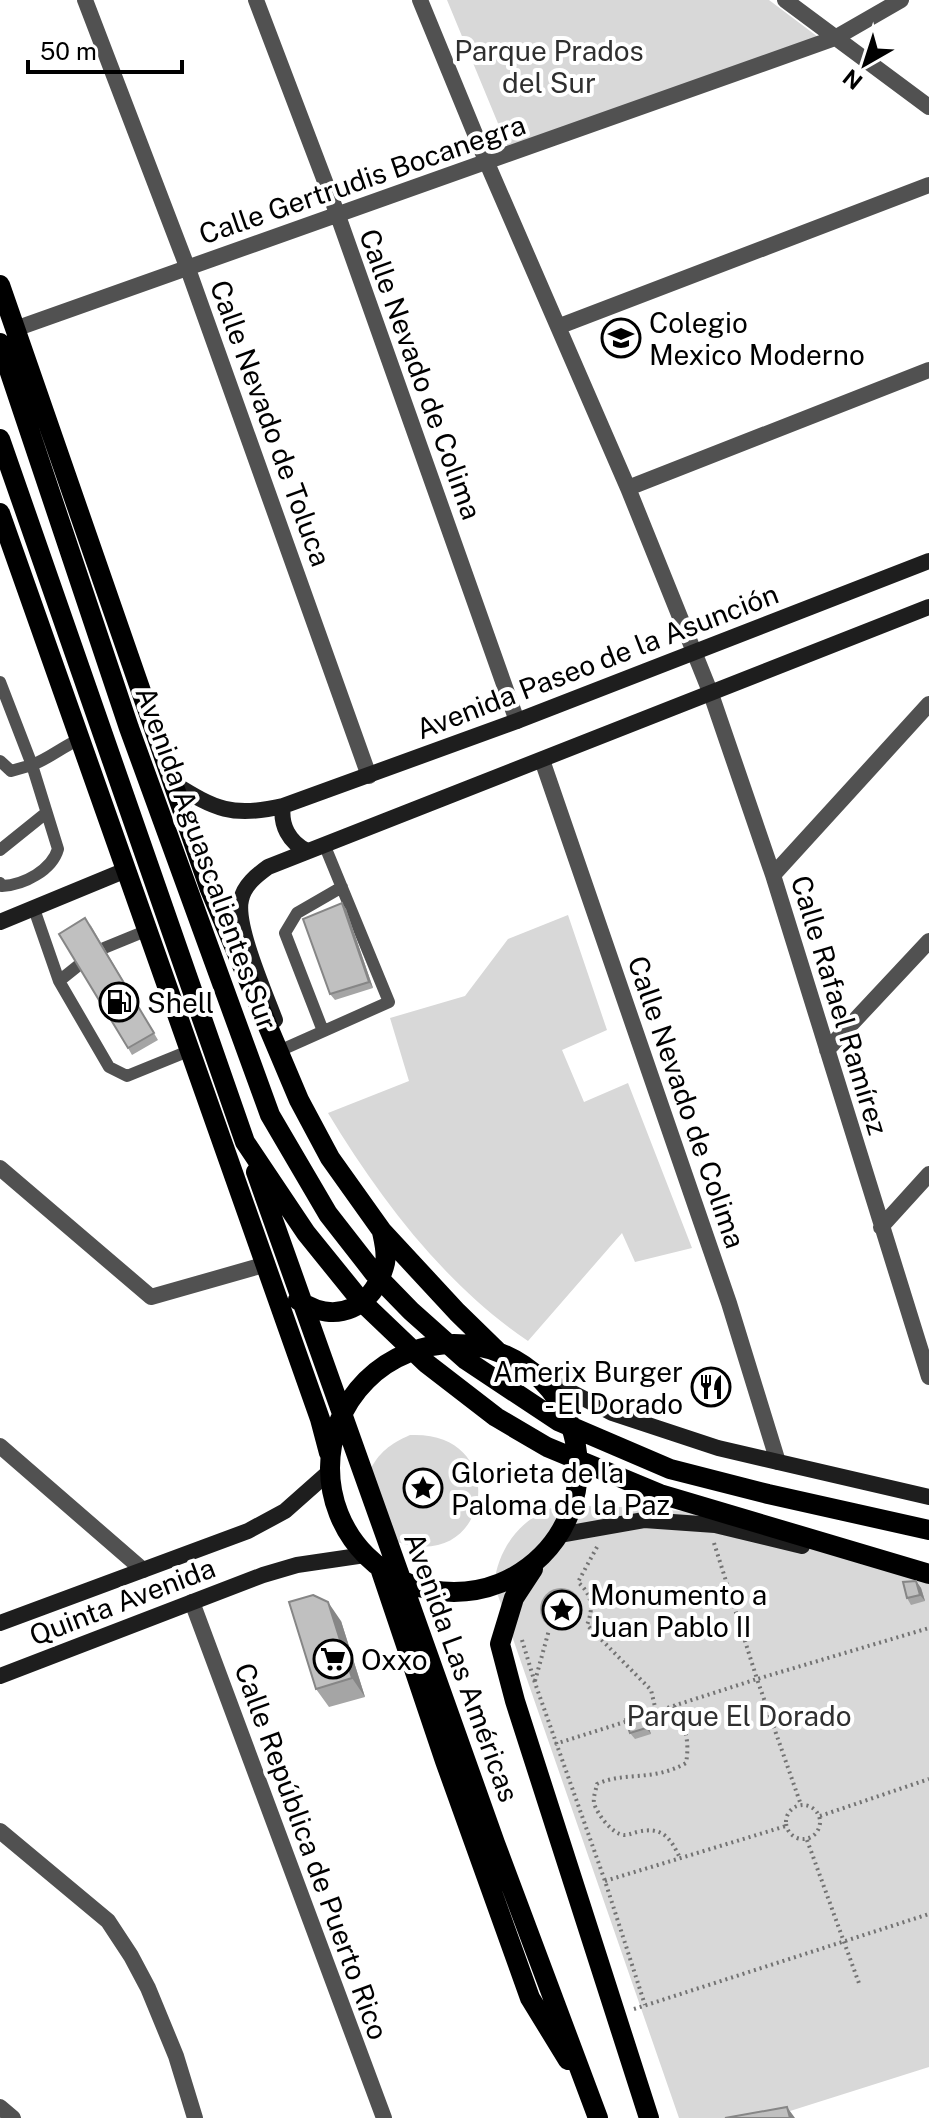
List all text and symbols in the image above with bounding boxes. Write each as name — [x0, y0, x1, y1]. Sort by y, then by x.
scale bar — [28, 24, 182, 74]
north arrow — [825, 24, 905, 104]
park label: Parque Prados del Sur — [454, 34, 644, 99]
text: 50 m — [40, 37, 97, 65]
text: N — [838, 64, 867, 95]
street label: Calle Gertrudis Bocanegra — [194, 108, 530, 250]
street label: Calle Nevado de Colima — [353, 224, 489, 524]
street label: Calle Nevado de Toluca — [204, 275, 338, 571]
place label: Colegio Mexico Moderno — [649, 306, 865, 371]
school or university icon: Colegio Mexico Moderno — [600, 317, 642, 359]
street label: Avenida Paseo de la Asunción — [411, 577, 783, 745]
street label: Avenida Aguascalientes Sur — [129, 682, 285, 1034]
street label: Calle Rafael Ramírez — [785, 871, 895, 1139]
street label: Calle Nevado de Colima — [621, 952, 753, 1252]
fuel station icon: Shell — [98, 981, 140, 1023]
place label: Shell — [147, 986, 214, 1019]
place label: Amerix Burger - El Dorado — [493, 1355, 683, 1420]
restaurant icon: Amerix Burger - El Dorado — [690, 1366, 732, 1408]
place label: Glorieta de la Paloma de la Paz — [451, 1456, 670, 1521]
place icon: Glorieta de la Paloma de la Paz — [402, 1467, 444, 1509]
street label: Avenida Las Américas — [398, 1528, 526, 1806]
street label: Quinta Avenida — [24, 1550, 220, 1652]
place label: Monumento a Juan Pablo II — [590, 1578, 767, 1643]
place icon: Monumento a Juan Pablo II — [541, 1589, 583, 1631]
supermarket icon: Oxxo — [312, 1638, 354, 1680]
place label: Oxxo — [361, 1643, 428, 1676]
street label: Calle República de Puerto Rico — [228, 1658, 396, 2044]
park label: Parque El Dorado — [626, 1699, 852, 1732]

